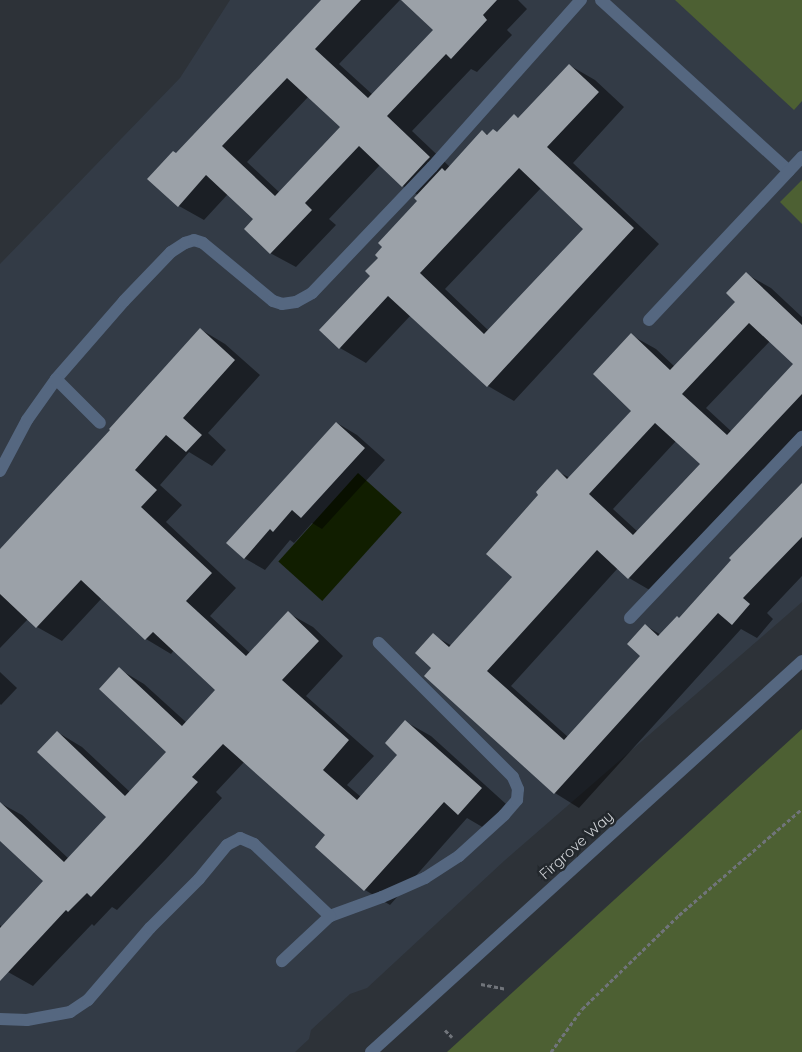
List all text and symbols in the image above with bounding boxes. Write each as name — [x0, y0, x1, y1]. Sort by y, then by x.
street label: Firgrove Way — [535, 807, 617, 883]

